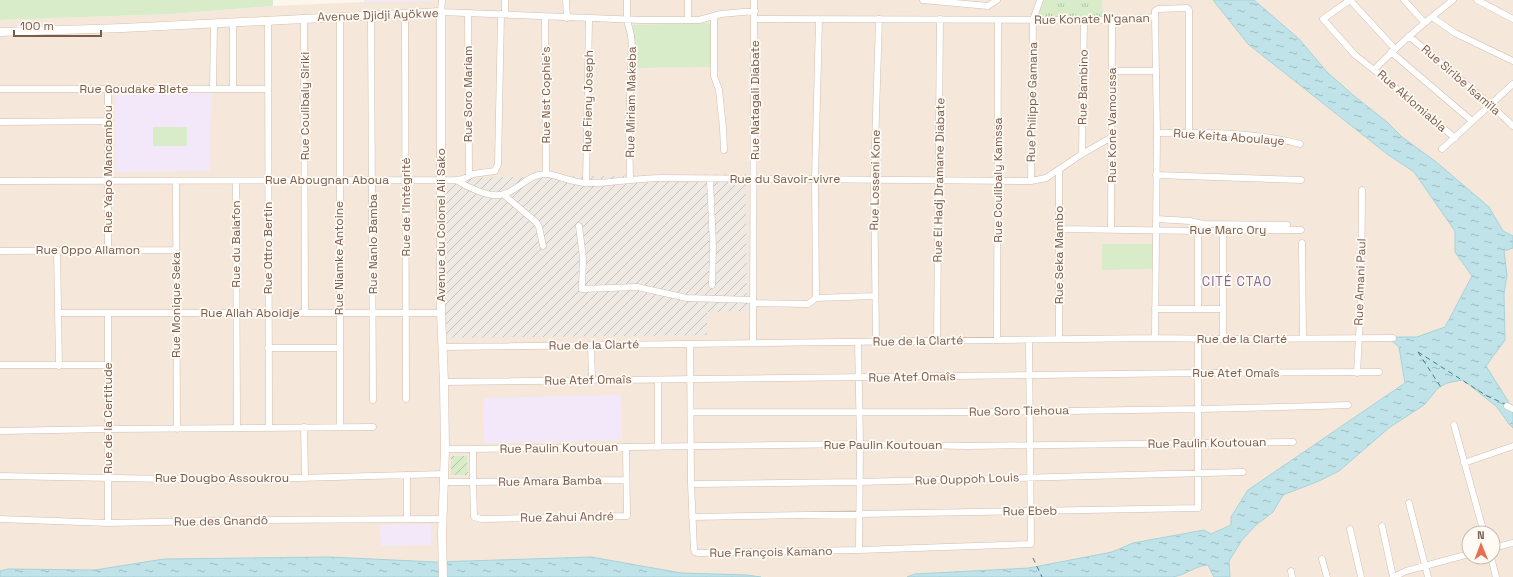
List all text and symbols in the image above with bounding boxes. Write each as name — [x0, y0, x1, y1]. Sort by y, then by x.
street label: Avenue Djidji Ayökwe — [317, 5, 439, 25]
street label: Rue Konate N'ganan — [1034, 10, 1150, 28]
scale bar — [14, 12, 101, 38]
text: 100 m — [20, 18, 54, 34]
street label: Rue Natagali Diabate — [747, 40, 763, 160]
street label: Rue Siribe Isamïla — [1418, 41, 1504, 119]
street label: Rue Philippe Gamana — [1023, 42, 1041, 162]
street label: Rue Soro Mariam — [460, 46, 476, 142]
street label: Rue Nst Cophie's — [538, 46, 554, 144]
street label: Rue Miriam Makeba — [622, 46, 640, 158]
street label: Rue Bambino — [1074, 49, 1092, 125]
street label: Rue Fieny Joseph — [579, 50, 597, 152]
street label: Rue Coulibaly Siriki — [297, 52, 313, 160]
street label: Rue Aklomiabla — [1374, 66, 1450, 136]
street label: Rue Kone Vamoussa — [1104, 67, 1120, 183]
street label: Rue Goudake Blete — [80, 81, 188, 97]
street label: Rue El Hadj Dramane Diabate — [930, 98, 948, 262]
street label: Rue Yapo Mancambou — [100, 105, 116, 233]
street label: Rue Coulibaly Kamssa — [990, 117, 1006, 243]
street label: Rue Keita Aboulaye — [1173, 125, 1285, 149]
street label: Rue Losseni Kone — [866, 129, 884, 231]
street label: Avenue du Colonel Ali Sako — [433, 148, 449, 302]
street label: Rue de l'Intégrité — [398, 157, 414, 257]
street label: Rue du Savoir-vivre — [730, 171, 840, 187]
street label: Rue Abougnan Aboua — [265, 172, 389, 188]
street label: Rue Nanlo Bamba — [365, 194, 381, 294]
street label: Rue du Balafon — [228, 200, 244, 288]
street label: Rue Niamke Antoine — [331, 201, 347, 315]
street label: Rue Ottro Bertin — [260, 202, 276, 294]
street label: Rue Seka Mambo — [1051, 206, 1067, 304]
street label: Rue Marc Ory — [1190, 222, 1266, 238]
street label: Rue Amani Paul — [1350, 238, 1370, 326]
street label: Rue Oppo Allamon — [36, 242, 140, 258]
street label: Rue Monique Seka — [168, 252, 184, 358]
district label: CITÉ CTAO — [1202, 273, 1272, 290]
street label: Rue Allah Aboidje — [200, 305, 300, 321]
street label: Rue de la Clarté — [1197, 331, 1287, 347]
street label: Rue de la Clarté — [873, 332, 963, 350]
street label: Rue de la Clarté — [549, 336, 639, 354]
street label: Rue de la Certitude — [100, 362, 116, 474]
street label: Rue Atef Omaîs — [1192, 365, 1280, 381]
street label: Rue Atef Omaîs — [868, 368, 956, 386]
street label: Rue Atef Omaîs — [544, 371, 632, 389]
street label: Rue Soro Tiehoua — [969, 402, 1069, 420]
street label: Rue Paulin Koutouan — [1147, 434, 1267, 452]
street label: Rue Paulin Koutouan — [824, 437, 942, 453]
street label: Rue Paulin Koutouan — [499, 439, 619, 457]
street label: Rue Ouppoh Louis — [915, 469, 1019, 489]
street label: Rue Dougbo Assoukrou — [155, 470, 289, 486]
street label: Rue Amara Bamba — [498, 472, 602, 490]
street label: Rue Ebeb — [1003, 503, 1058, 519]
street label: Rue Zahui André — [520, 508, 614, 526]
street label: Rue des Gnandô — [174, 512, 268, 530]
north arrow — [1461, 525, 1501, 565]
text: N — [1477, 528, 1485, 542]
street label: Rue François Kamano — [709, 543, 833, 561]

